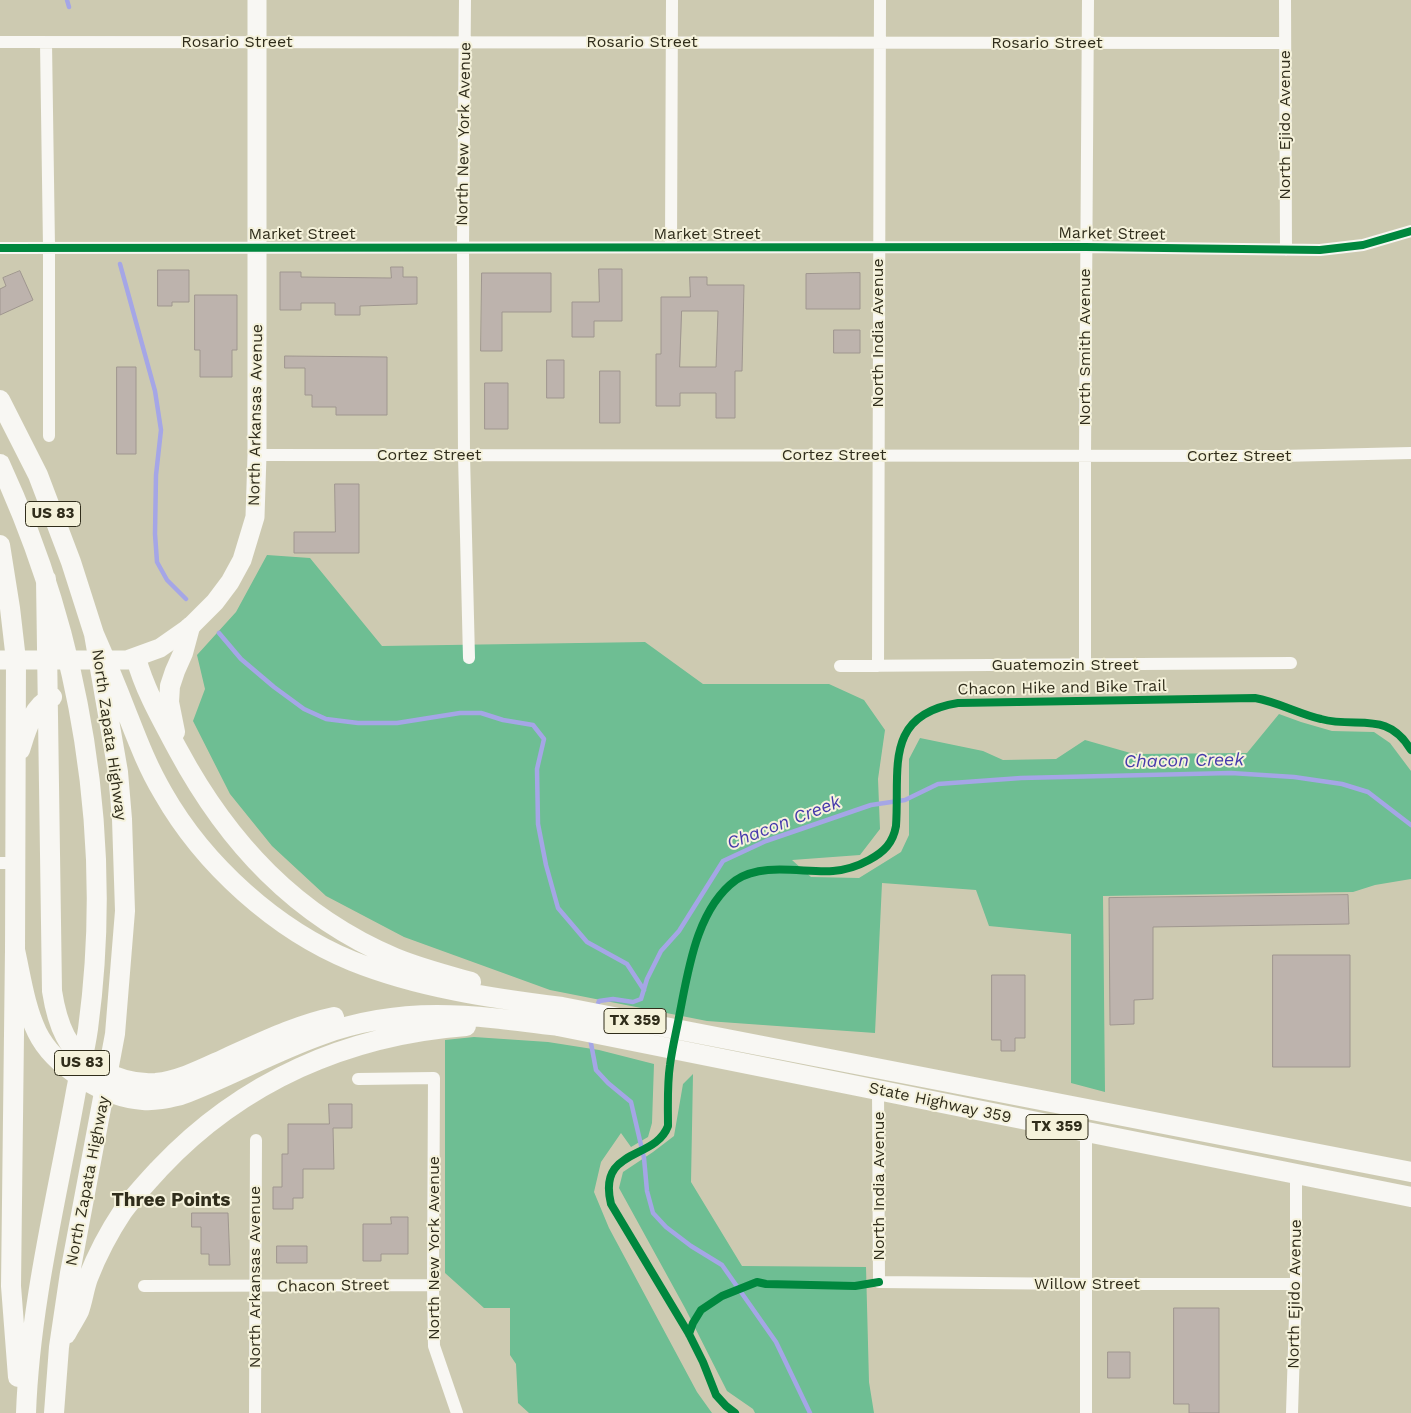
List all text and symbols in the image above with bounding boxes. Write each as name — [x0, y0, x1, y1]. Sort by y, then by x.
street label: Rosario Street — [181, 32, 293, 52]
street label: Rosario Street — [586, 32, 698, 52]
street label: Rosario Street — [991, 33, 1103, 53]
street label: North New York Avenue — [453, 42, 475, 226]
street label: North Ejido Avenue — [1275, 50, 1295, 200]
street label: Market Street — [1058, 223, 1166, 245]
street label: Market Street — [248, 224, 356, 244]
street label: Market Street — [653, 224, 761, 244]
street label: North India Avenue — [868, 258, 888, 408]
street label: North Smith Avenue — [1075, 268, 1095, 426]
street label: North Arkansas Avenue — [245, 324, 267, 506]
street label: Cortez Street — [377, 445, 481, 465]
street label: Cortez Street — [782, 445, 886, 465]
street label: Cortez Street — [1187, 446, 1291, 466]
road number: US 83 — [26, 502, 80, 526]
street label: North Zapata Highway — [87, 648, 131, 822]
street label: Guatemozin Street — [991, 655, 1139, 675]
street label: Chacon Hike and Bike Trail — [957, 677, 1167, 699]
water label: Chacon Creek — [1124, 749, 1244, 773]
water label: Chacon Creek — [724, 791, 844, 855]
road number: TX 359 — [604, 1008, 666, 1034]
road number: US 83 — [54, 1050, 110, 1076]
street label: State Highway 359 — [867, 1078, 1013, 1128]
street label: North Zapata Highway — [62, 1094, 114, 1268]
street label: North India Avenue — [869, 1111, 889, 1261]
road number: TX 359 — [1026, 1114, 1088, 1140]
street label: North New York Avenue — [424, 1156, 444, 1340]
street label: North Arkansas Avenue — [245, 1186, 265, 1368]
district label: Three Points — [112, 1189, 230, 1211]
street label: North Ejido Avenue — [1284, 1219, 1306, 1369]
street label: Willow Street — [1034, 1274, 1140, 1294]
street label: Chacon Street — [277, 1275, 389, 1297]

